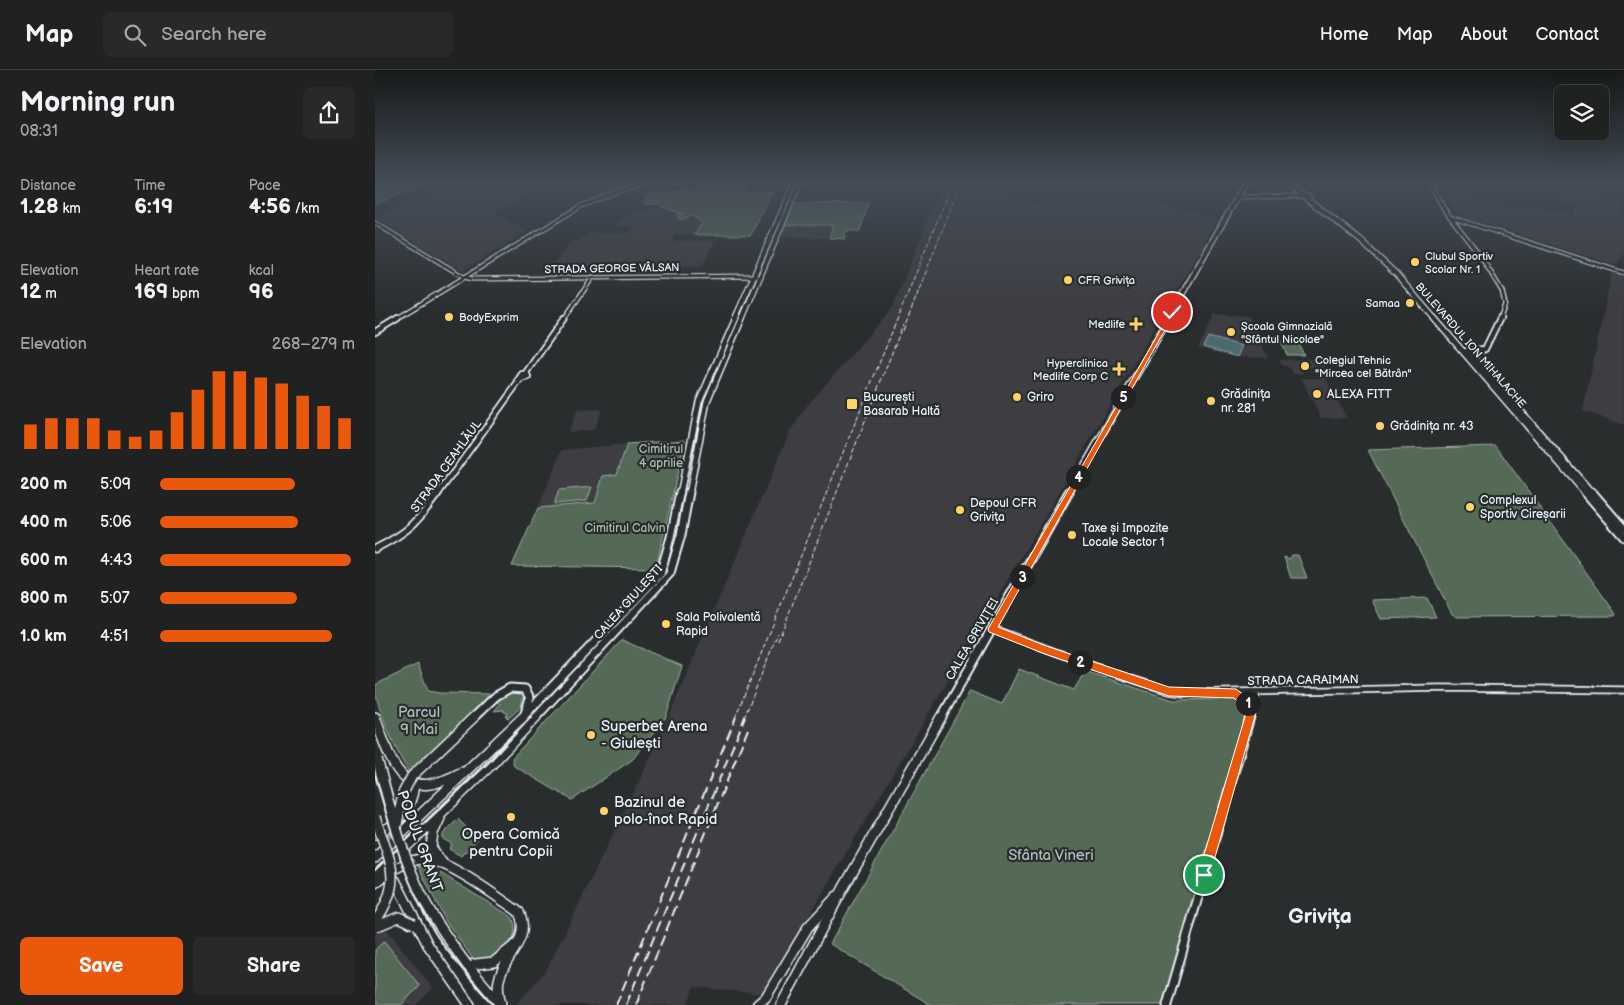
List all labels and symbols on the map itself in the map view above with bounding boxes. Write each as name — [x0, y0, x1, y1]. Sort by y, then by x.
place label: Clubul Sportiv Scolar Nr. 1 — [1425, 250, 1494, 276]
marker: Clubul Sportiv Scolar Nr. 1 — [1409, 256, 1421, 268]
street label: STRADA GEORGE VÂLSAN — [544, 261, 680, 276]
marker: CFR Grivița — [1062, 274, 1074, 286]
place label: CFR Grivița — [1078, 274, 1135, 287]
street label: BULEVARDUL ION MIHALACHE — [1413, 280, 1529, 411]
pin — [1151, 291, 1193, 333]
place label: Samaa — [1366, 297, 1400, 310]
marker: Samaa — [1404, 297, 1416, 309]
marker: BodyExprim — [443, 311, 455, 323]
place label: BodyExprim — [459, 311, 518, 324]
marker: Medlife — [1129, 317, 1143, 331]
place label: Medlife — [1088, 318, 1125, 331]
place label: Școala Gimnazială "Sfântul Nicolae" — [1241, 320, 1333, 346]
marker: Școala Gimnazială "Sfântul Nicolae" — [1225, 326, 1237, 338]
place label: Colegiul Tehnic "Mircea cel Bătrân" — [1315, 354, 1412, 380]
place label: Hyperclinica Medlife Corp C — [1033, 357, 1108, 383]
marker: Colegiul Tehnic "Mircea cel Bătrân" — [1299, 360, 1311, 372]
marker: Hyperclinica Medlife Corp C — [1112, 362, 1126, 376]
pin: 5 — [1111, 384, 1135, 410]
place label: Grădinița nr. 281 — [1221, 387, 1271, 416]
place label: ALEXA FITT — [1327, 387, 1393, 402]
marker: ALEXA FITT — [1311, 388, 1323, 400]
place label: București Basarab Haltă — [863, 390, 940, 419]
place label: Griro — [1027, 390, 1054, 405]
marker: Griro — [1011, 391, 1023, 403]
marker: Grădinița nr. 281 — [1205, 395, 1217, 407]
marker: București Basarab Haltă — [845, 397, 859, 411]
street label: STRADA CEAHLĂUL — [406, 416, 485, 516]
place label: Grădinița nr. 43 — [1390, 419, 1474, 434]
marker: Grădinița nr. 43 — [1374, 420, 1386, 432]
park label: Cimitirul 4 aprilie — [639, 442, 683, 471]
pin: 4 — [1065, 464, 1091, 490]
place label: Complexul Sportiv Cireșarii — [1480, 493, 1566, 522]
place label: Depoul CFR Grivița — [970, 496, 1037, 525]
marker: Complexul Sportiv Cireșarii — [1464, 501, 1476, 513]
marker: Depoul CFR Grivița — [954, 504, 966, 516]
park label: Cimitirul Calvin — [585, 521, 666, 536]
place label: Taxe și Impozite Locale Sector 1 — [1082, 521, 1169, 550]
marker: Taxe și Impozite Locale Sector 1 — [1066, 529, 1078, 541]
street label: CALEA GIULEȘTI — [591, 562, 666, 643]
pin: 3 — [1009, 564, 1035, 590]
street label: CALEA GRIVIȚEI — [943, 595, 1002, 683]
place label: Sala Polivalentă Rapid — [676, 610, 761, 639]
marker: Sala Polivalentă Rapid — [660, 618, 672, 630]
pin: 2 — [1067, 650, 1093, 674]
street label: STRADA CARAIMAN — [1247, 672, 1359, 689]
pin: 1 — [1235, 690, 1261, 716]
park label: Parcul 9 Mai — [398, 703, 440, 739]
place label: Superbet Arena - Giulești — [601, 717, 708, 753]
marker: Superbet Arena - Giulești — [585, 729, 597, 741]
street label: PODUL GRANT — [392, 788, 447, 895]
place label: Bazinul de polo-înot Rapid — [614, 793, 717, 829]
marker: Bazinul de polo-înot Rapid — [598, 805, 610, 817]
marker: Opera Comică pentru Copii — [505, 811, 517, 823]
place label: Opera Comică pentru Copii — [462, 825, 560, 861]
park label: Sfânta Vineri — [1008, 846, 1094, 865]
pin — [1183, 854, 1225, 896]
district label: Grivița — [1288, 904, 1352, 929]

